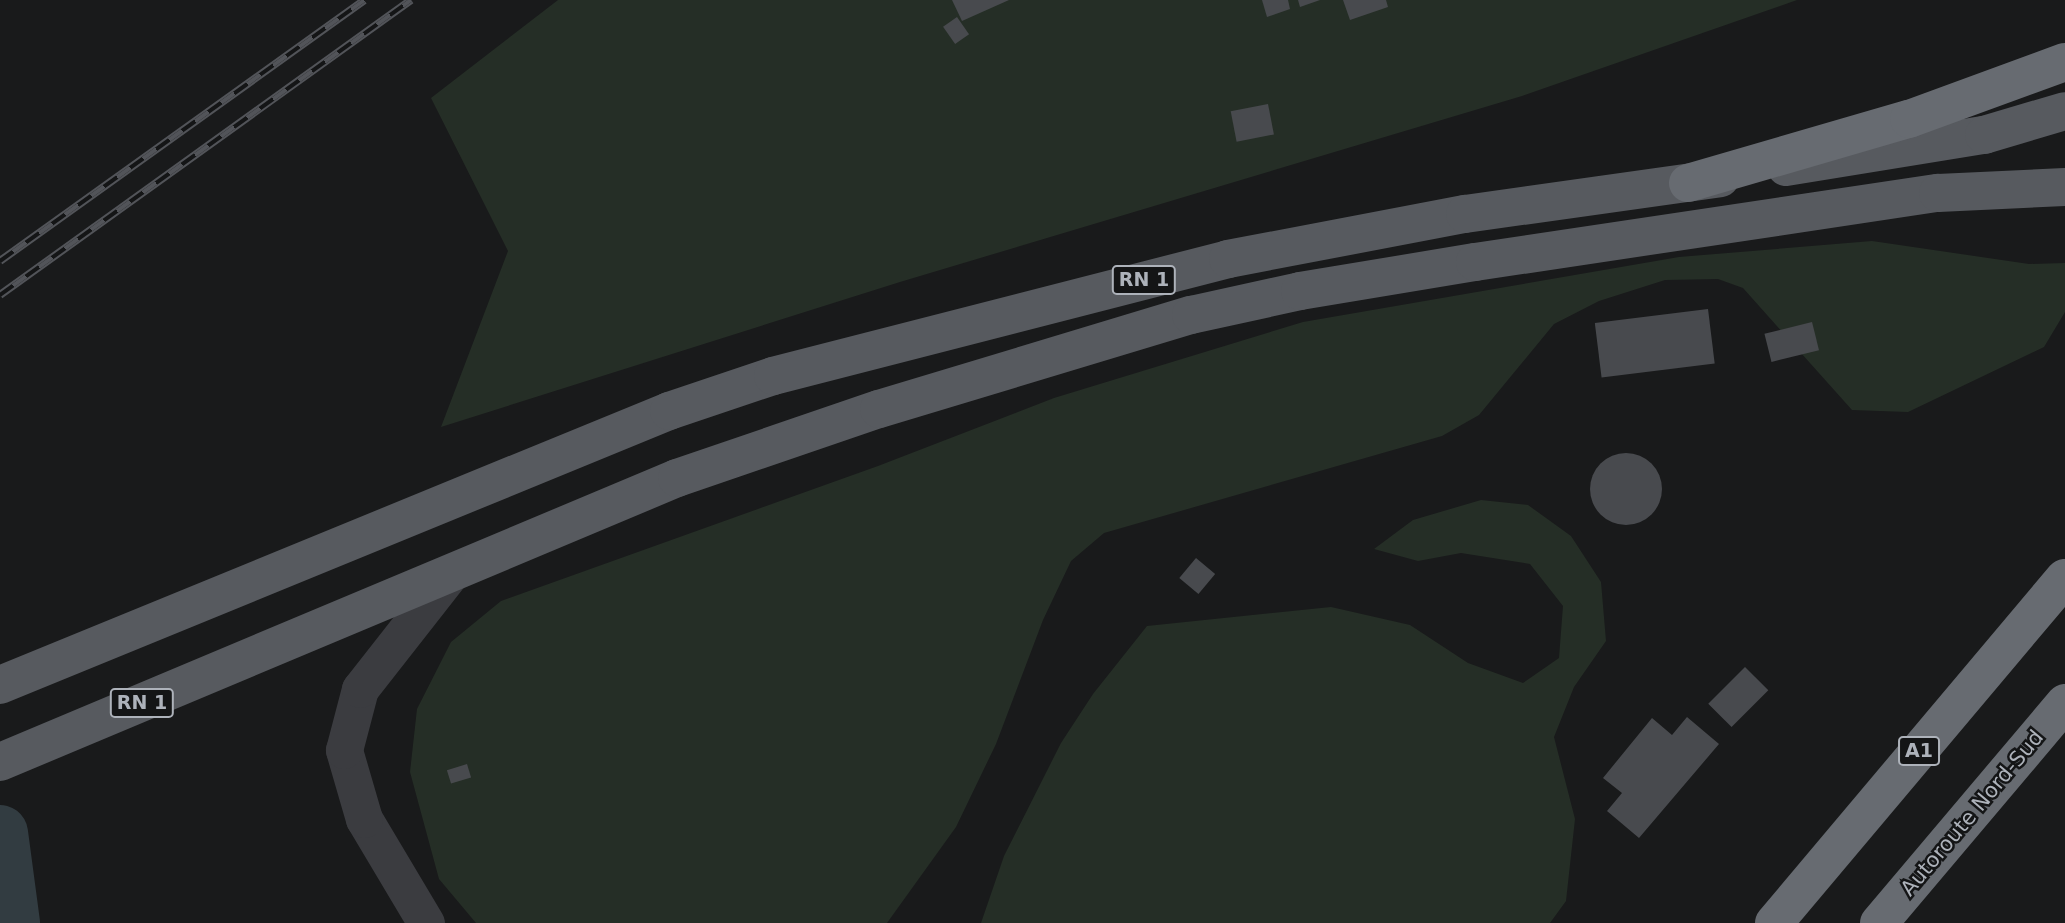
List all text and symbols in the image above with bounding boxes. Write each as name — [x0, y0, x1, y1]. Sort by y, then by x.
road number: RN 1 — [1111, 264, 1177, 296]
road number: RN 1 — [109, 688, 175, 718]
street label: Autoroute Nord-Sud — [1895, 725, 2049, 901]
road number: A1 — [1898, 736, 1940, 766]

